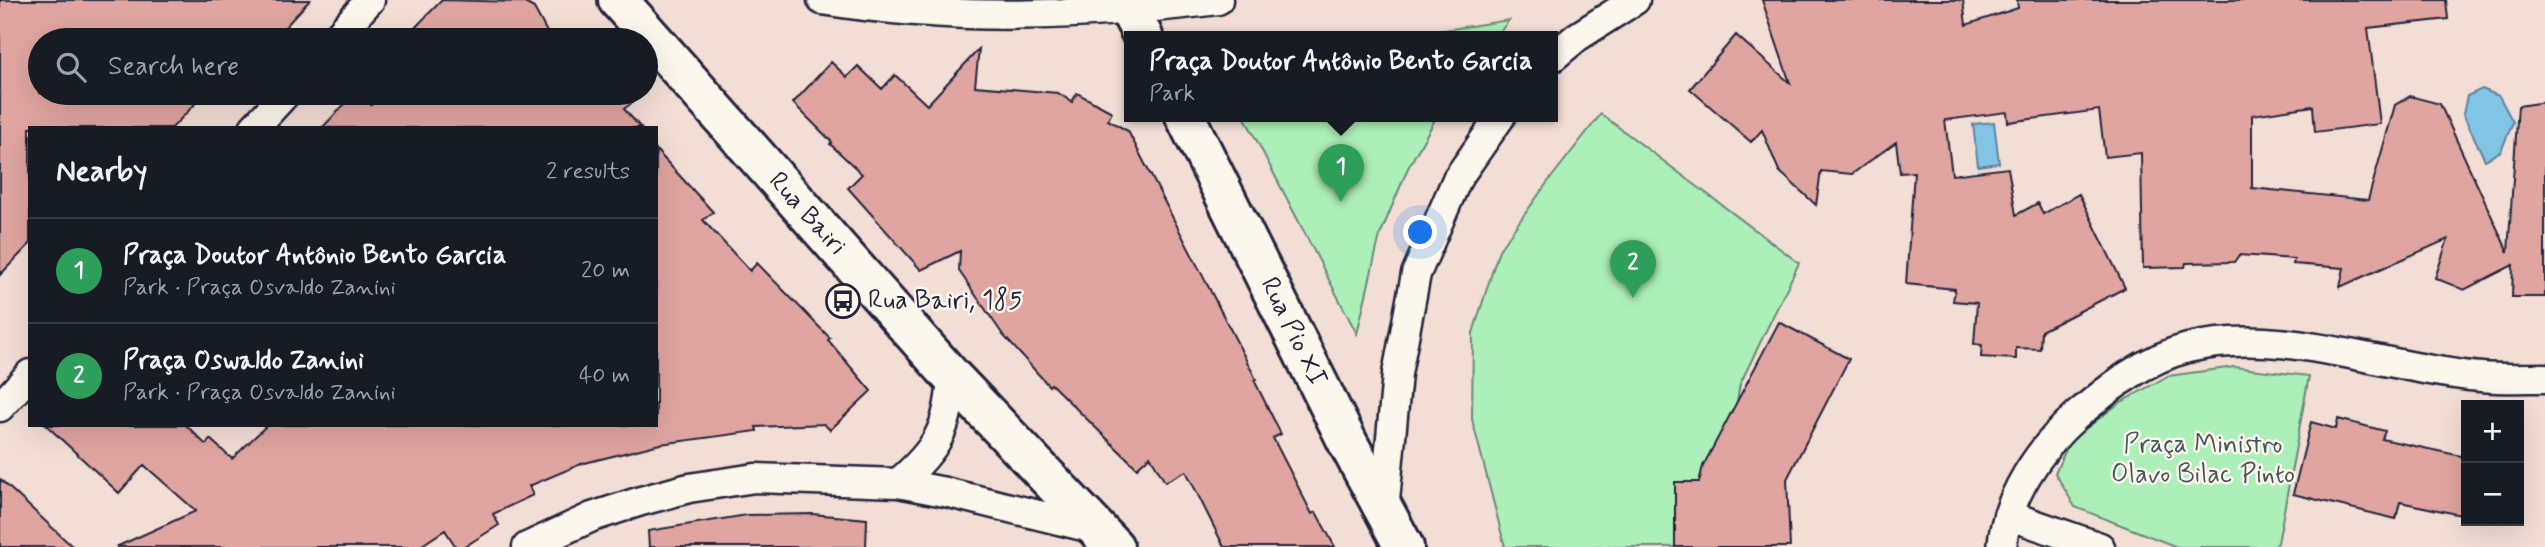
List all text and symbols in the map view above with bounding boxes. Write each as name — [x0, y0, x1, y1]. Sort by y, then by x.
search box — [28, 28, 658, 105]
popup — [1124, 31, 1558, 122]
text: Praça Doutor Antônio Bento Garcia — [1149, 45, 1533, 79]
icon: search — [52, 48, 90, 86]
text: Search here — [108, 50, 239, 84]
text: Park — [1149, 79, 1195, 109]
pin: 1 — [1318, 144, 1364, 202]
text: Nearby — [56, 152, 147, 191]
text: 2 results — [546, 157, 630, 187]
street label: Rua Bairi — [760, 165, 854, 263]
your location — [1403, 215, 1437, 249]
text: Praça Doutor Antônio Bento Garcia — [123, 239, 506, 273]
pin: 2 — [1610, 240, 1656, 298]
text: 1 — [74, 256, 84, 286]
text: 20 m — [581, 256, 630, 286]
street label: Rua Pio XI — [1252, 272, 1334, 392]
text: Park · Praça Osvaldo Zanini — [123, 273, 396, 303]
bus stop icon: Rua Bairi, 185 — [824, 282, 862, 320]
place label: Rua Bairi, 185 — [868, 284, 1022, 318]
text: Praça Oswaldo Zanini — [123, 344, 364, 378]
text: 2 — [73, 361, 85, 391]
text: 40 m — [579, 361, 630, 391]
text: Park · Praça Osvaldo Zanini — [123, 378, 396, 408]
map controls — [2461, 400, 2524, 526]
button: + — [2461, 400, 2524, 463]
park label: Praça Ministro Olavo Bilac Pinto — [2111, 428, 2295, 492]
button: − — [2461, 463, 2524, 526]

